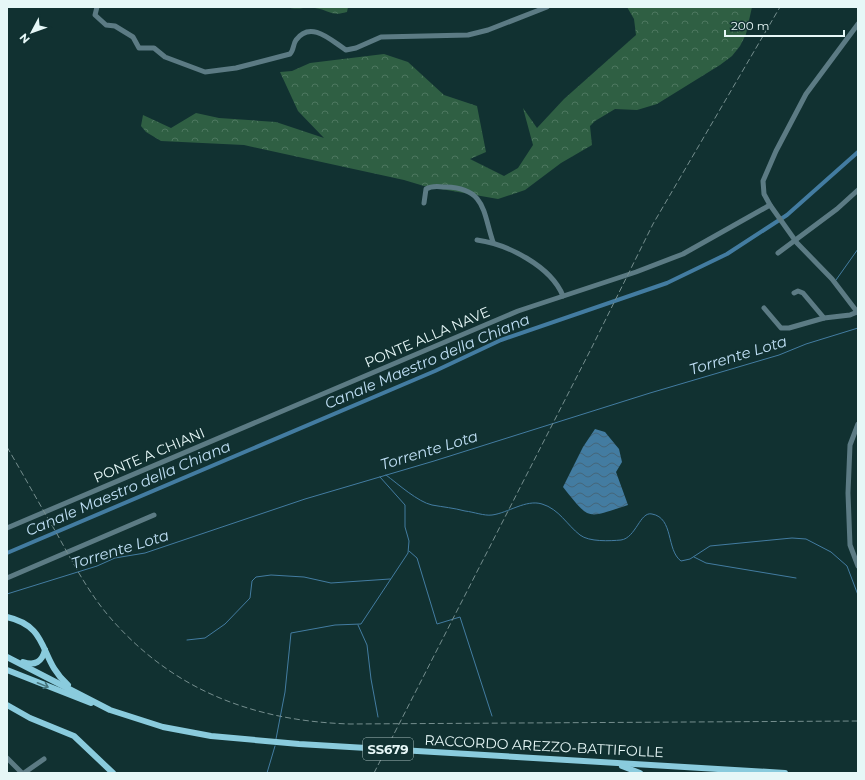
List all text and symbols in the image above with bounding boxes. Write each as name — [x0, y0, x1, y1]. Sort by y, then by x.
north arrow — [12, 12, 52, 52]
scale bar — [725, 12, 844, 38]
text: 200 m — [731, 18, 770, 33]
text: N — [16, 31, 33, 47]
street label: PONTE ALLA NAVE — [362, 302, 492, 372]
water label: Canale Maestro della Chiana — [322, 309, 532, 413]
water label: Torrente Lota — [687, 331, 789, 379]
street label: PONTE A CHIANI — [91, 423, 207, 487]
water label: Torrente Lota — [378, 426, 480, 474]
water label: Canale Maestro della Chiana — [23, 436, 233, 540]
water label: Torrente Lota — [69, 525, 171, 573]
one-way arrow — [37, 681, 49, 689]
street label: RACCORDO AREZZO-BATTIFOLLE — [424, 731, 664, 761]
road number: SS679 — [363, 738, 413, 760]

